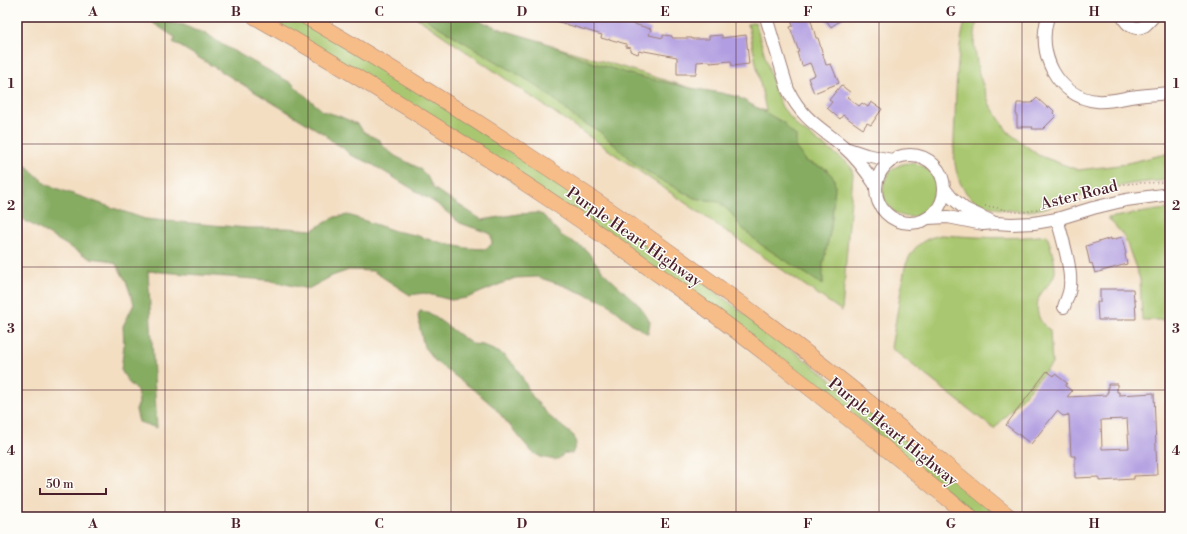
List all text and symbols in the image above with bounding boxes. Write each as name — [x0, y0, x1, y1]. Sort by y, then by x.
text: A — [87, 4, 98, 20]
text: B — [231, 4, 241, 20]
text: C — [374, 4, 384, 20]
text: D — [517, 4, 527, 20]
text: E — [660, 4, 670, 20]
text: F — [803, 4, 813, 20]
text: G — [946, 4, 957, 20]
text: H — [1089, 4, 1100, 20]
text: 1 — [8, 76, 15, 92]
text: 1 — [1173, 76, 1180, 92]
street label: Aster Road — [1037, 176, 1120, 215]
street label: Purple Heart Highway — [562, 183, 706, 291]
text: 2 — [7, 198, 15, 214]
text: 2 — [1172, 198, 1180, 214]
text: 3 — [7, 321, 15, 337]
text: 3 — [1172, 321, 1180, 337]
street label: Purple Heart Highway — [824, 374, 962, 491]
text: 4 — [7, 443, 16, 459]
text: 4 — [1172, 443, 1181, 459]
scale bar — [40, 470, 106, 496]
text: 50 m — [46, 477, 74, 492]
text: A — [87, 516, 98, 532]
text: B — [231, 516, 241, 532]
text: C — [374, 516, 384, 532]
text: D — [517, 516, 527, 532]
text: E — [660, 516, 670, 532]
text: F — [803, 516, 813, 532]
text: G — [946, 516, 957, 532]
text: H — [1089, 516, 1100, 532]

